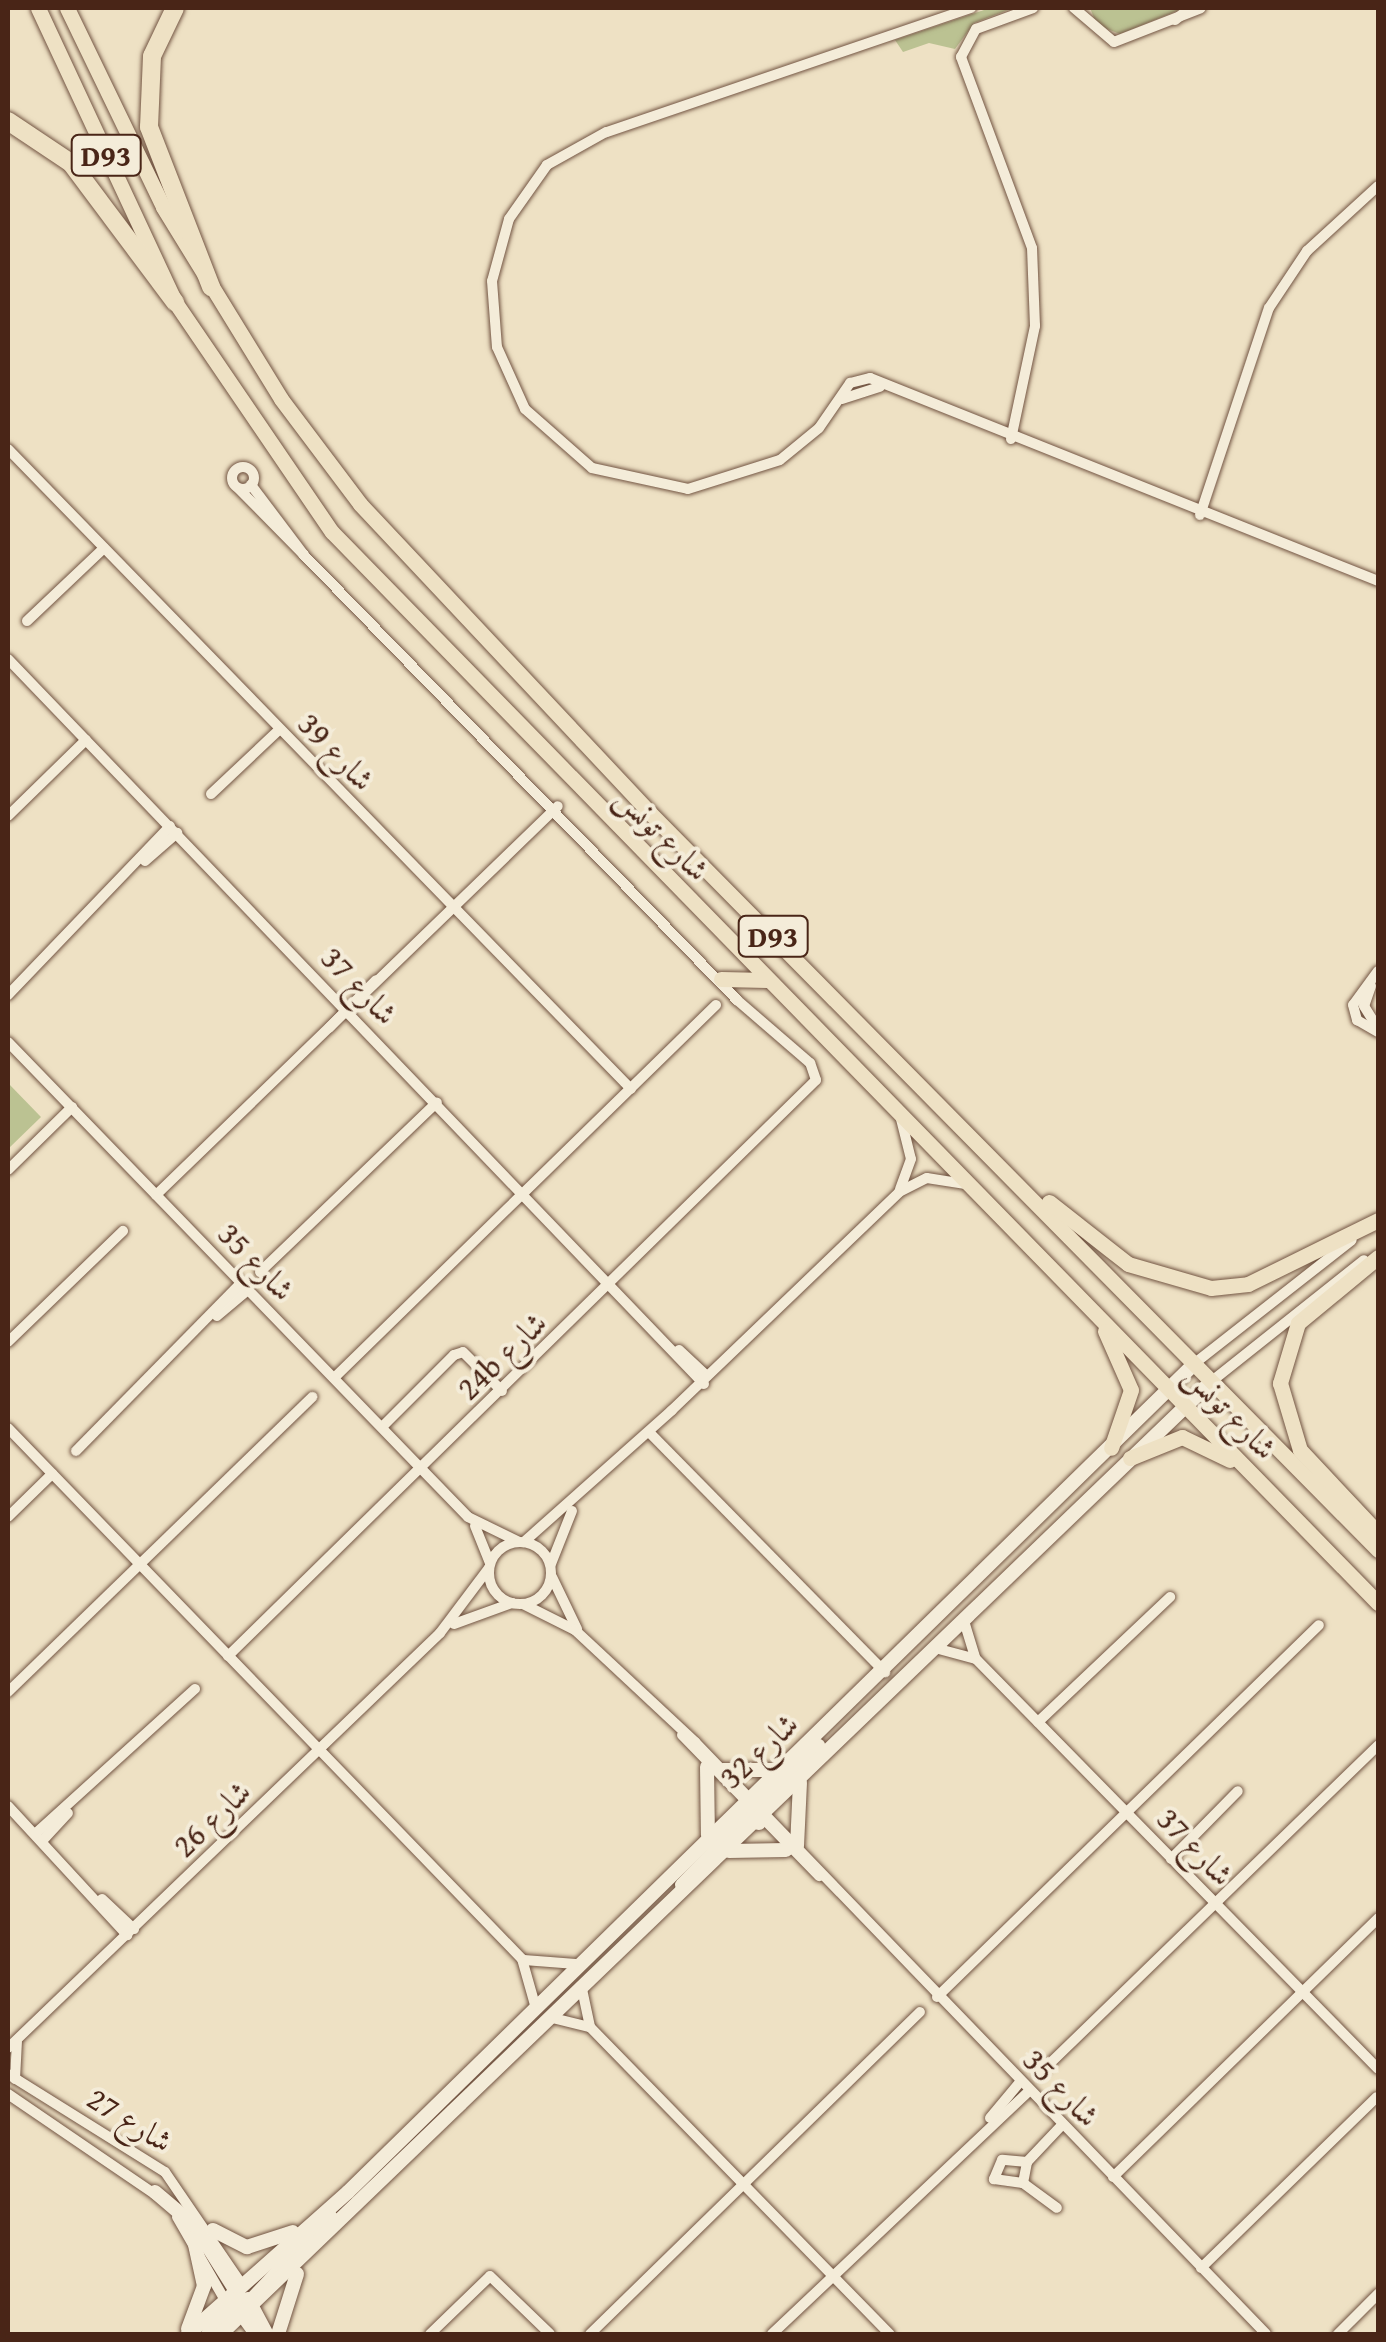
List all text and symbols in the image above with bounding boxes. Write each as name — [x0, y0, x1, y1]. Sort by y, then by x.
road number: D93 — [68, 130, 144, 180]
street label: شارع 39 — [290, 705, 382, 799]
street label: شارع تونس — [607, 779, 717, 889]
road number: D93 — [736, 911, 810, 961]
street label: شارع 37 — [313, 939, 405, 1033]
street label: شارع 35 — [210, 1215, 302, 1309]
street label: 24b شارع — [449, 1304, 555, 1408]
street label: شارع تونس — [1175, 1356, 1285, 1468]
street label: شارع 32 — [712, 1705, 806, 1797]
street label: شارع 26 — [165, 1773, 259, 1865]
street label: شارع 37 — [1149, 1800, 1241, 1894]
street label: شارع 35 — [1015, 2041, 1107, 2135]
street label: شارع 27 — [80, 2079, 180, 2161]

